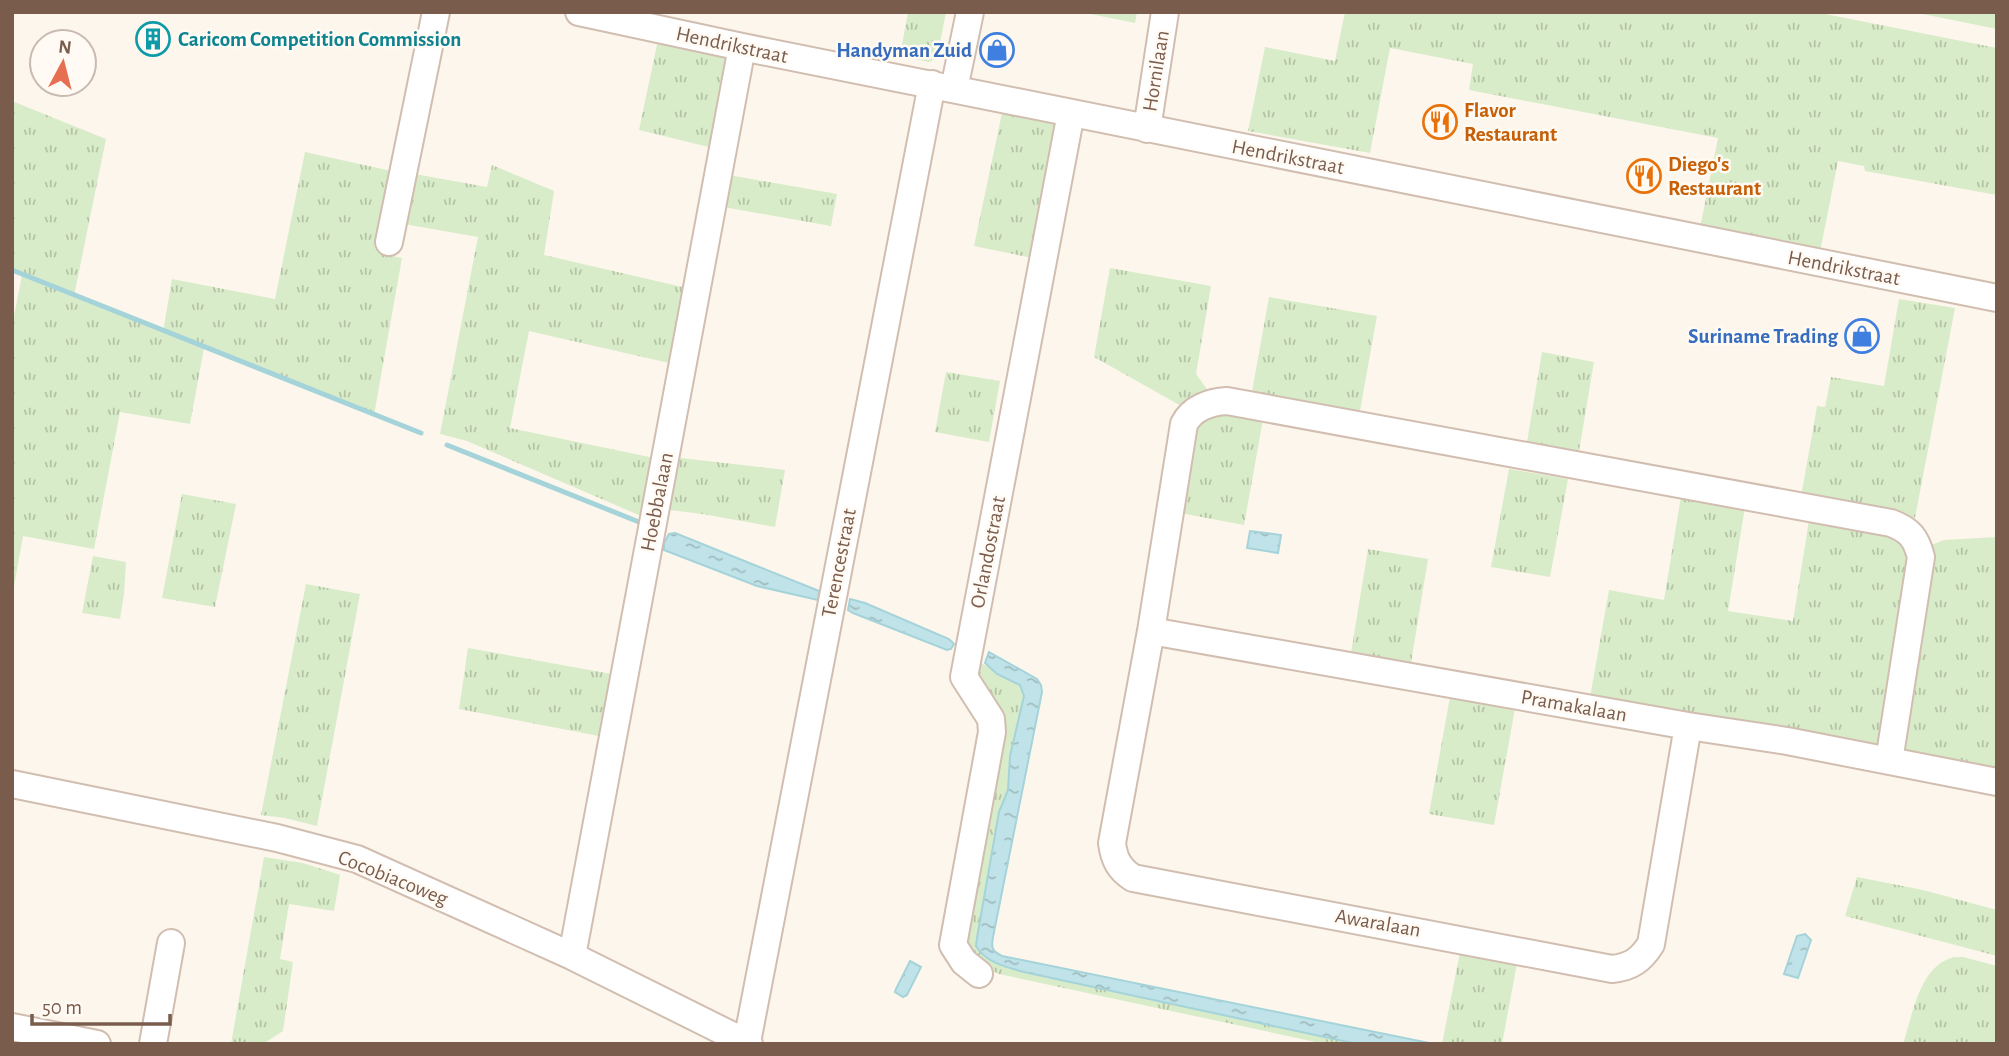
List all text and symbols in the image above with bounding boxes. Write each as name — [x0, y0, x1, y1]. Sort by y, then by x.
building icon: Caricom Competition Commission — [134, 20, 172, 58]
street label: Hendrikstraat — [674, 23, 790, 67]
north arrow — [28, 28, 98, 98]
place label: Caricom Competition Commission — [178, 29, 461, 50]
street label: Hornilaan — [1139, 29, 1173, 113]
shop icon: Handyman Zuid — [978, 31, 1016, 69]
text: N — [57, 37, 73, 58]
place label: Handyman Zuid — [836, 40, 972, 61]
place label: Flavor Restaurant — [1464, 100, 1557, 145]
restaurant icon: Flavor Restaurant — [1421, 103, 1459, 141]
street label: Hendrikstraat — [1230, 136, 1346, 178]
place label: Diego's Restaurant — [1668, 154, 1761, 199]
restaurant icon: Diego's Restaurant — [1625, 157, 1663, 195]
street label: Hendrikstraat — [1786, 247, 1902, 289]
shop icon: Suriname Trading — [1843, 317, 1881, 355]
place label: Suriname Trading — [1688, 326, 1838, 347]
street label: Hoebbalaan — [637, 451, 677, 553]
street label: Orlandostraat — [967, 494, 1009, 610]
street label: Terencestraat — [818, 506, 860, 619]
street label: Pramakalaan — [1519, 686, 1629, 726]
street label: Cocobiacoweg — [335, 846, 452, 910]
street label: Awaralaan — [1334, 905, 1422, 941]
scale bar — [32, 982, 170, 1026]
text: 50 m — [42, 997, 82, 1018]

